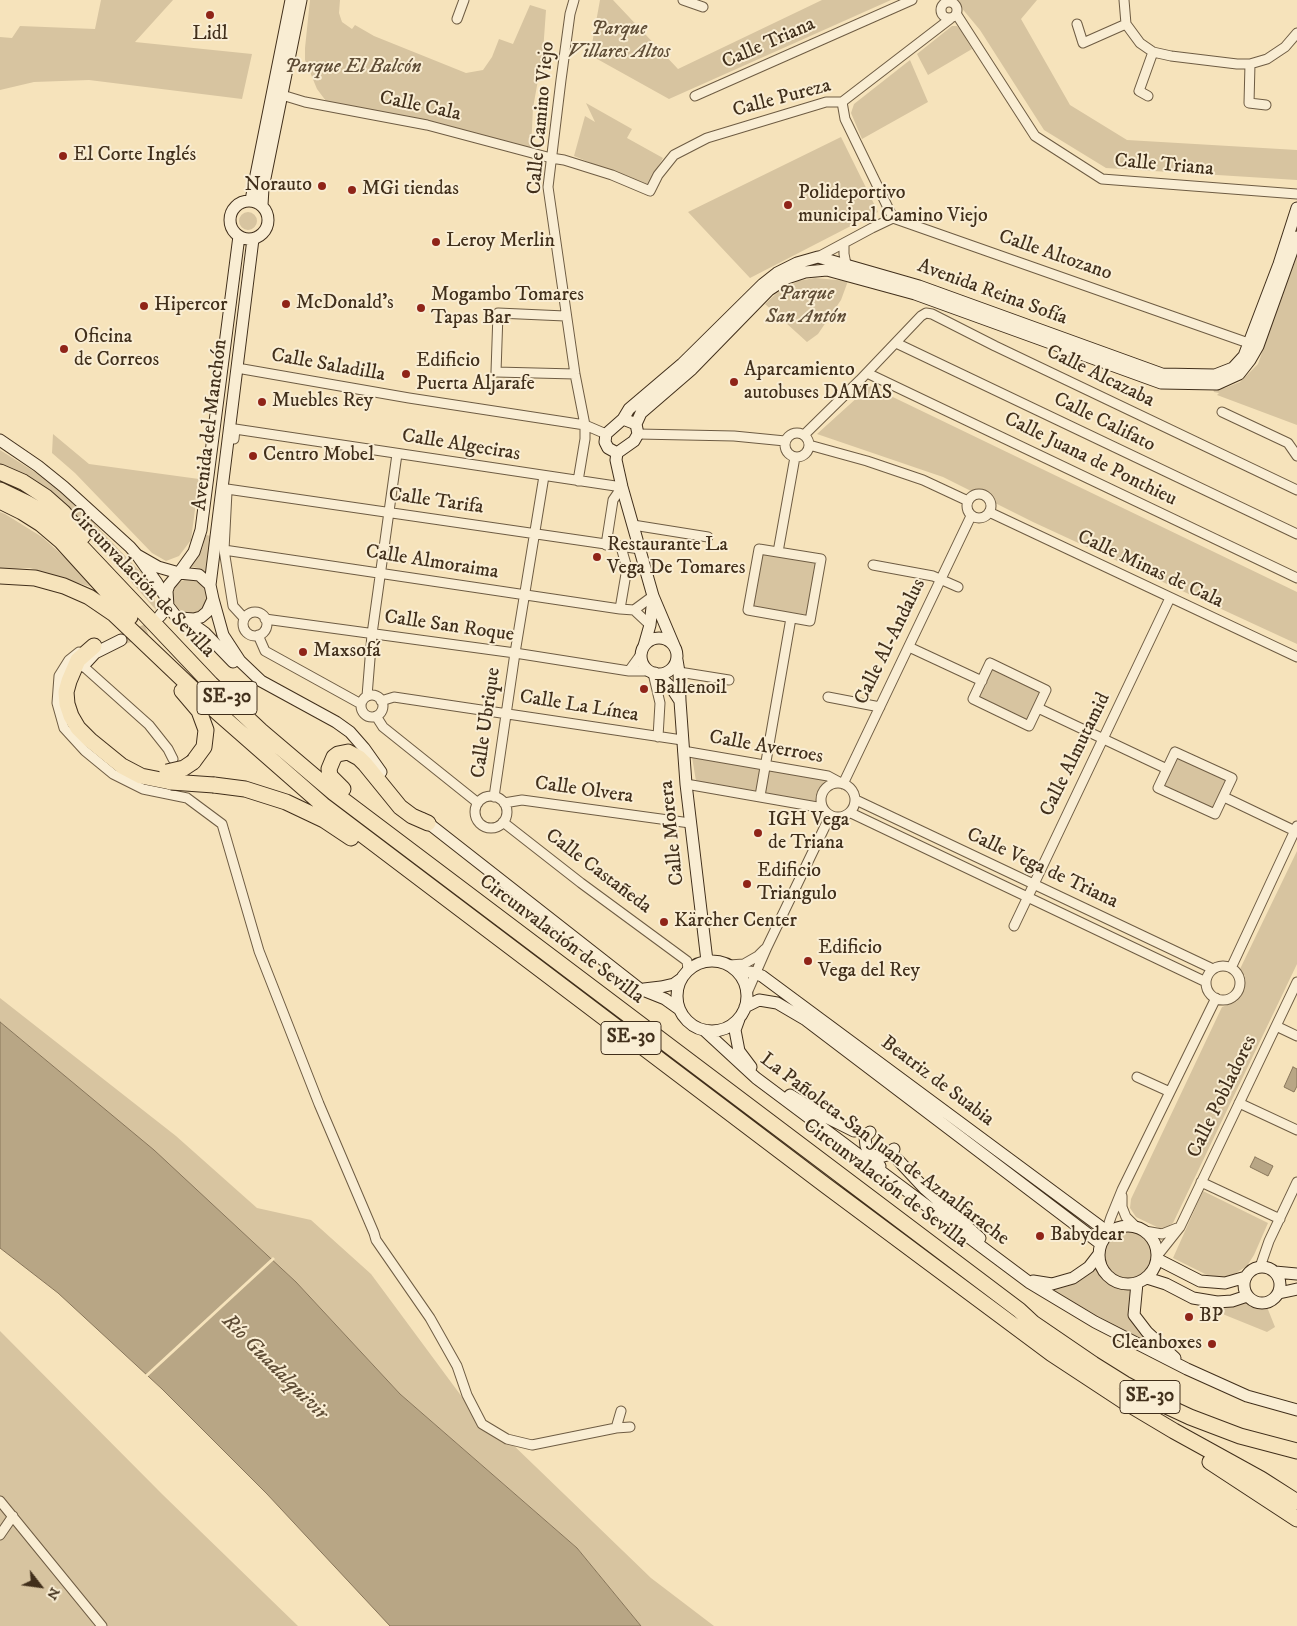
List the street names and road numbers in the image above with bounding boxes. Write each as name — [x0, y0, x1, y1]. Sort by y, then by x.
street label: Calle Triana — [719, 13, 819, 75]
street label: Calle Camino Viejo — [523, 41, 561, 195]
street label: Calle Pureza — [730, 74, 834, 124]
street label: Calle Cala — [377, 87, 463, 127]
street label: Calle Triana — [1113, 150, 1215, 182]
street label: Calle Altozano — [995, 225, 1115, 287]
street label: Avenida Reina Sofía — [914, 255, 1070, 331]
street label: Avenida del Manchón — [189, 338, 233, 512]
street label: Calle Alcazaba — [1042, 341, 1158, 413]
street label: Calle Saladilla — [269, 344, 387, 388]
street label: Calle Califato — [1049, 388, 1159, 458]
street label: Calle Juana de Ponthieu — [1000, 408, 1180, 512]
street label: Calle Algeciras — [400, 425, 522, 467]
street label: Calle Tarifa — [387, 483, 485, 521]
street label: Circunvalación de Sevilla — [63, 503, 219, 663]
street label: Calle Minas de Cala — [1073, 526, 1227, 614]
street label: Calle Almoraima — [364, 541, 500, 585]
street label: Calle Al-Andalus — [850, 575, 932, 709]
street label: Calle San Roque — [383, 606, 515, 648]
street label: Calle Ubrique — [467, 666, 507, 780]
road number: SE-30 — [197, 681, 257, 714]
street label: Calle La Línea — [518, 686, 640, 728]
street label: Calle Almutamid — [1036, 689, 1116, 821]
street label: Calle Averroes — [707, 726, 825, 770]
street label: Calle Olvera — [533, 772, 635, 810]
street label: Calle Morera — [656, 779, 690, 887]
street label: Calle Vega de Triana — [962, 823, 1122, 915]
street label: Calle Castañeda — [540, 824, 656, 920]
street label: Circunvalación de Sevilla — [474, 870, 648, 1010]
road number: SE-30 — [601, 1021, 661, 1054]
street label: Beatriz de Suabia — [876, 1032, 998, 1132]
street label: Calle Pobladores — [1183, 1032, 1263, 1162]
street label: La Pañoleta-San Juan de Aznalfarache — [755, 1048, 1013, 1252]
street label: Circunvalación de Sevilla — [798, 1114, 972, 1254]
road number: SE-30 — [1120, 1380, 1180, 1414]

